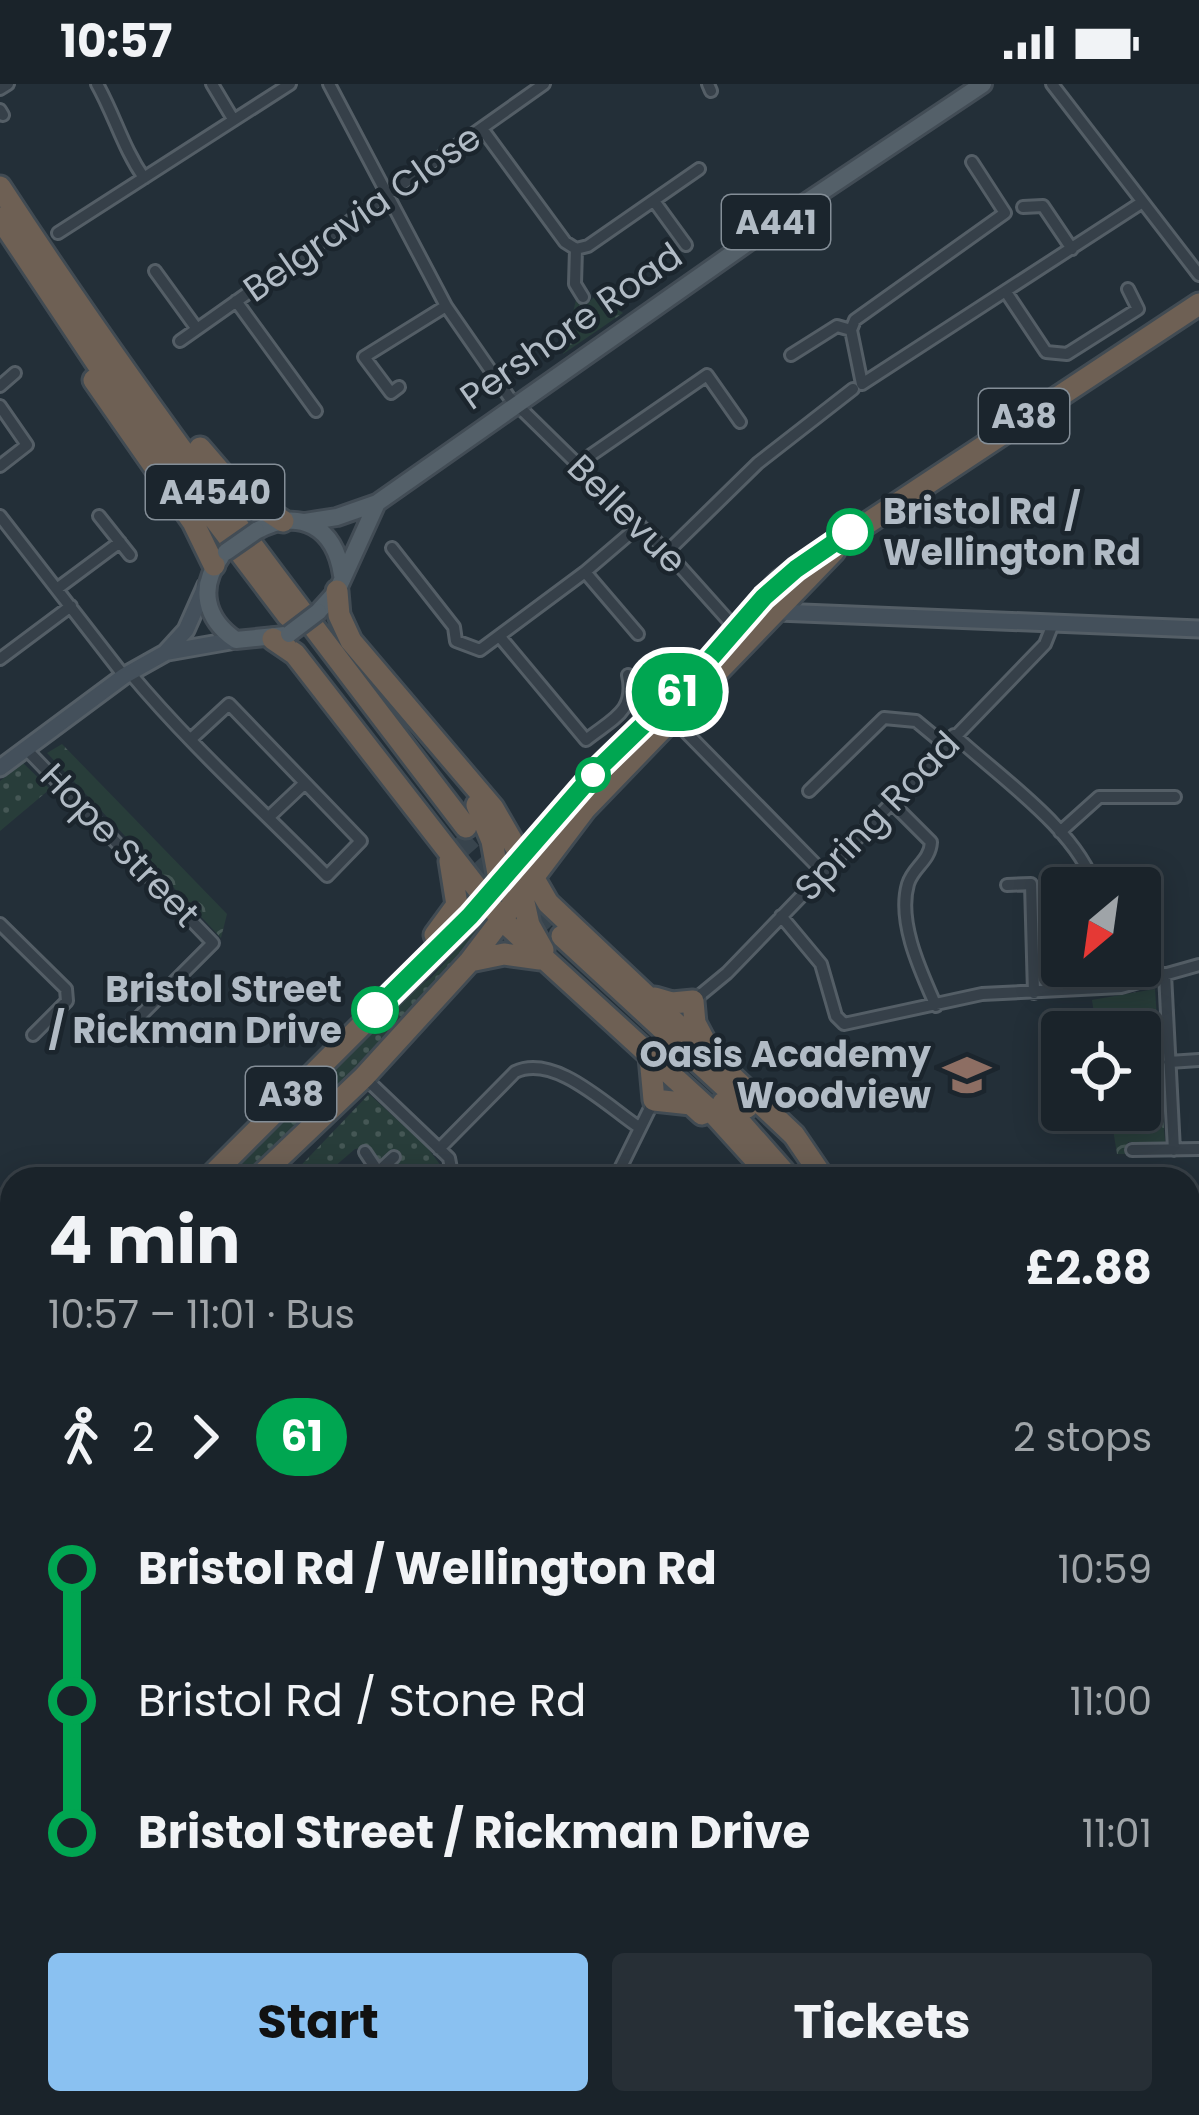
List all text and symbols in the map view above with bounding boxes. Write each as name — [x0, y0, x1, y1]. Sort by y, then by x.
text: 10:57 — [60, 10, 172, 73]
street label: Belgravia Close — [233, 112, 491, 314]
road number: A441 — [722, 195, 830, 249]
street label: Pershore Road — [450, 230, 692, 422]
road number: A38 — [979, 389, 1069, 443]
street label: Bellevue — [556, 443, 698, 585]
road number: A4540 — [146, 465, 284, 519]
place label: Bristol Rd / Wellington Rd — [883, 486, 1141, 578]
marker: Bristol Rd / Wellington Rd — [828, 510, 872, 554]
line badge: 61 — [623, 653, 731, 731]
text: 61 — [656, 662, 698, 721]
street label: Spring Road — [783, 720, 971, 912]
street label: Hope Street — [29, 752, 211, 938]
unlabelled marker — [577, 759, 609, 791]
north arrow — [1041, 867, 1161, 987]
map controls — [1041, 867, 1161, 1131]
place label: Bristol Street / Rickman Drive — [49, 964, 342, 1056]
marker: Bristol Street / Rickman Drive — [353, 988, 397, 1032]
button: locate — [1041, 1011, 1161, 1131]
place label: Oasis Academy Woodview — [640, 1029, 932, 1121]
school or university icon: Oasis Academy Woodview — [942, 1050, 992, 1100]
road number: A38 — [246, 1067, 336, 1121]
text: 4 min — [48, 1194, 241, 1286]
text: £2.88 — [1025, 1237, 1152, 1300]
text: 10:57 – 11:01 · Bus — [48, 1287, 355, 1342]
icon: walk — [48, 1404, 114, 1470]
icon: forward — [172, 1404, 238, 1470]
text: 61 — [280, 1407, 323, 1466]
text: 2 — [132, 1410, 154, 1465]
text: 2 stops — [1013, 1410, 1152, 1465]
text: Bristol Rd / Wellington Rd — [138, 1537, 717, 1600]
text: 10:59 — [1058, 1542, 1152, 1597]
text: Bristol Rd / Stone Rd — [138, 1669, 587, 1732]
text: 11:00 — [1070, 1674, 1152, 1729]
text: Bristol Street / Rickman Drive — [138, 1801, 810, 1864]
text: 11:01 — [1082, 1806, 1152, 1861]
button: Start — [48, 1953, 588, 2091]
button: Tickets — [612, 1953, 1152, 2091]

